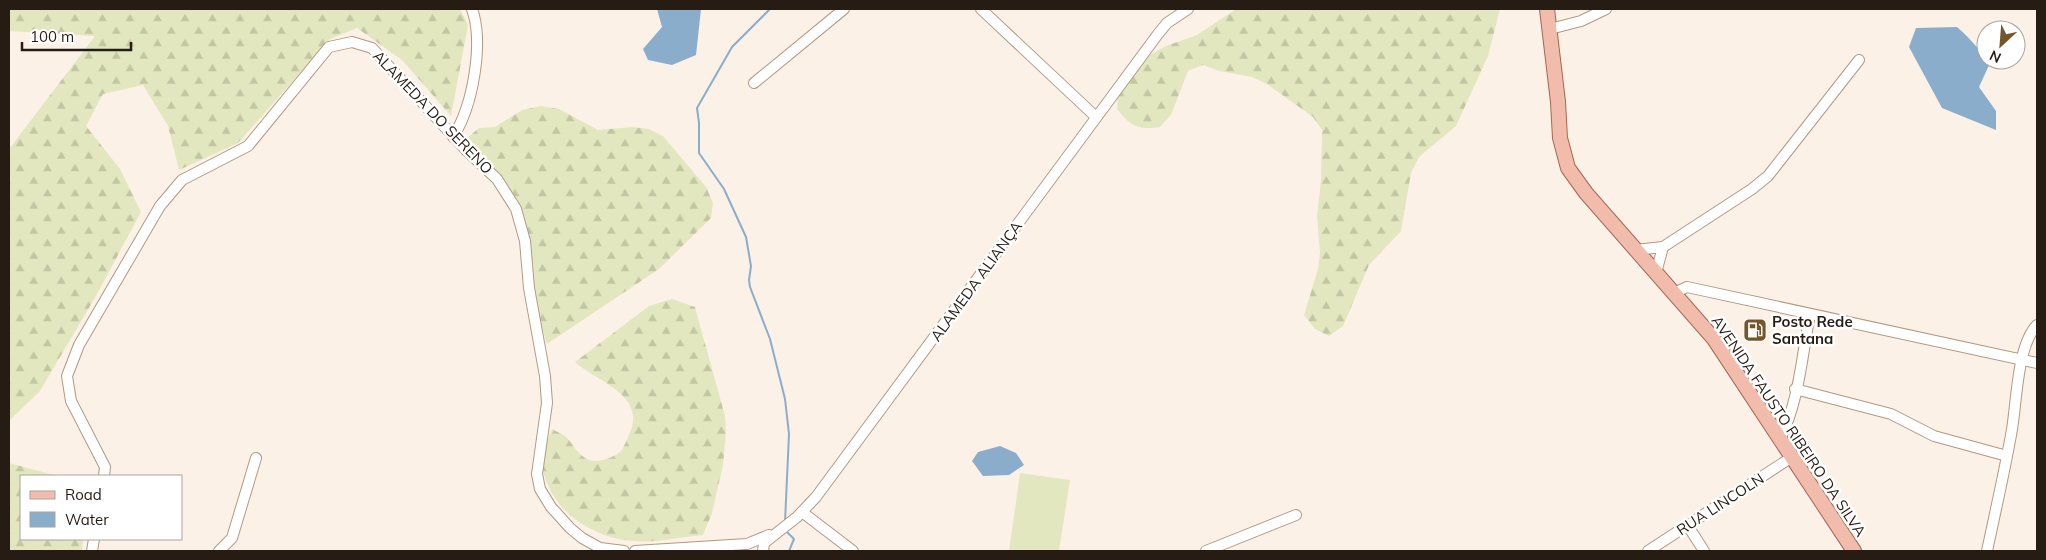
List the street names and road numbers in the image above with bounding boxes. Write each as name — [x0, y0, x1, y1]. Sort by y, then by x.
street label: ALAMEDA DO SERENO — [369, 46, 497, 178]
street label: ALAMEDA ALIANÇA — [926, 217, 1026, 345]
street label: AVENIDA FAUSTO RIBEIRO DA SILVA — [1708, 312, 1870, 540]
street label: RUA LINCOLN — [1673, 469, 1767, 539]

